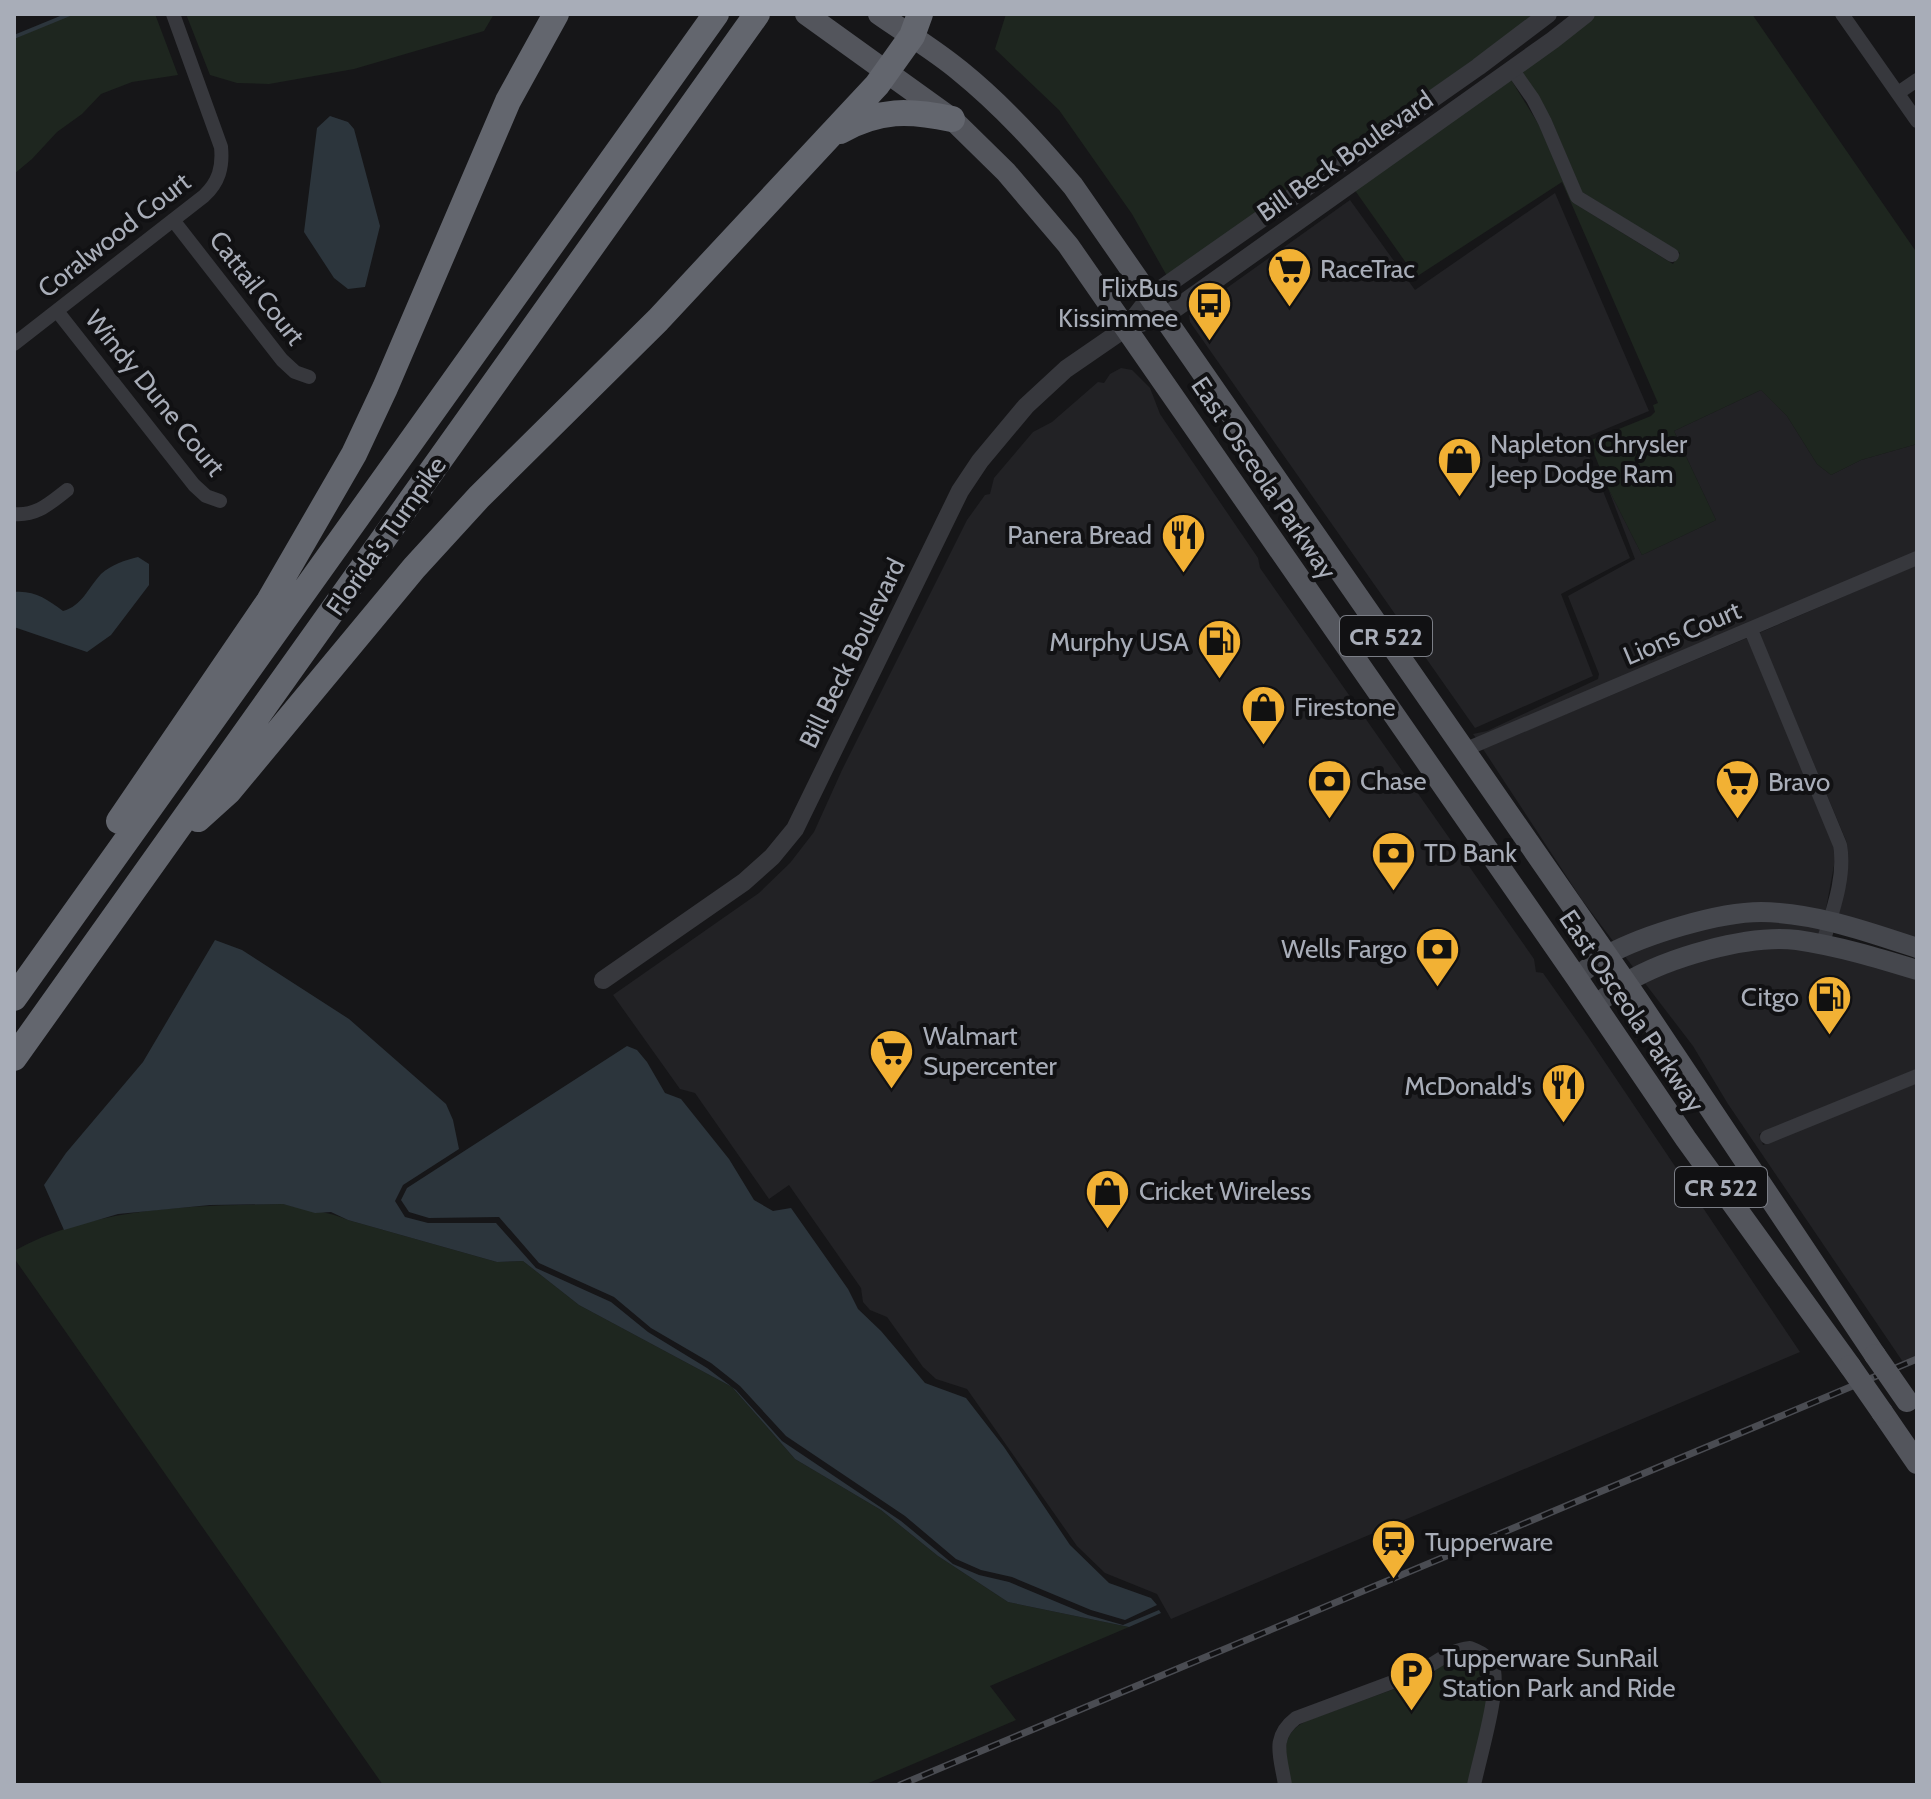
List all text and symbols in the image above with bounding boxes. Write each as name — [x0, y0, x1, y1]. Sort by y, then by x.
street label: Bill Beck Boulevard — [1251, 83, 1439, 229]
street label: Coralwood Court — [31, 165, 197, 304]
street label: Cattail Court — [202, 224, 312, 352]
supermarket icon: RaceTrac — [1265, 245, 1313, 308]
place label: RaceTrac — [1320, 253, 1415, 285]
place label: FlixBus Kissimmee — [1058, 272, 1178, 334]
bus stop icon: FlixBus Kissimmee — [1185, 279, 1233, 342]
street label: Windy Dune Court — [78, 303, 232, 483]
street label: East Osceola Parkway — [1184, 371, 1344, 585]
place label: Napleton Chrysler Jeep Dodge Ram — [1489, 428, 1688, 490]
shop icon: Napleton Chrysler Jeep Dodge Ram — [1435, 435, 1483, 498]
street label: Florida's Turnpike — [319, 450, 453, 622]
restaurant icon: Panera Bread — [1159, 511, 1207, 574]
place label: Panera Bread — [1007, 519, 1152, 551]
street label: Bill Beck Boulevard — [792, 553, 912, 753]
street label: Lions Court — [1618, 594, 1746, 672]
road number: CR 522 — [1340, 616, 1432, 656]
fuel station icon: Murphy USA — [1196, 618, 1244, 681]
place label: Murphy USA — [1049, 626, 1189, 658]
shop icon: Firestone — [1239, 683, 1287, 746]
place label: Firestone — [1294, 691, 1396, 723]
bank icon: Chase — [1305, 757, 1353, 820]
supermarket icon: Bravo — [1713, 758, 1761, 821]
place label: Chase — [1360, 765, 1427, 797]
place label: Bravo — [1768, 766, 1830, 798]
bank icon: TD Bank — [1369, 829, 1417, 892]
place label: TD Bank — [1424, 837, 1517, 869]
street label: East Osceola Parkway — [1552, 904, 1712, 1118]
bank icon: Wells Fargo — [1414, 925, 1462, 988]
place label: Wells Fargo — [1281, 933, 1407, 965]
fuel station icon: Citgo — [1806, 973, 1854, 1036]
place label: Citgo — [1741, 981, 1799, 1013]
place label: Walmart Supercenter — [923, 1020, 1058, 1082]
supermarket icon: Walmart Supercenter — [868, 1027, 916, 1090]
restaurant icon: McDonald's — [1539, 1062, 1587, 1125]
place label: McDonald's — [1404, 1070, 1532, 1102]
shop icon: Cricket Wireless — [1084, 1167, 1132, 1230]
road number: CR 522 — [1675, 1167, 1767, 1207]
place label: Cricket Wireless — [1139, 1175, 1312, 1207]
station icon: Tupperware — [1370, 1518, 1418, 1581]
place label: Tupperware — [1425, 1526, 1553, 1558]
place label: Tupperware SunRail Station Park and Ride — [1442, 1642, 1675, 1704]
parking icon: Tupperware SunRail Station Park and Ride — [1387, 1649, 1435, 1712]

